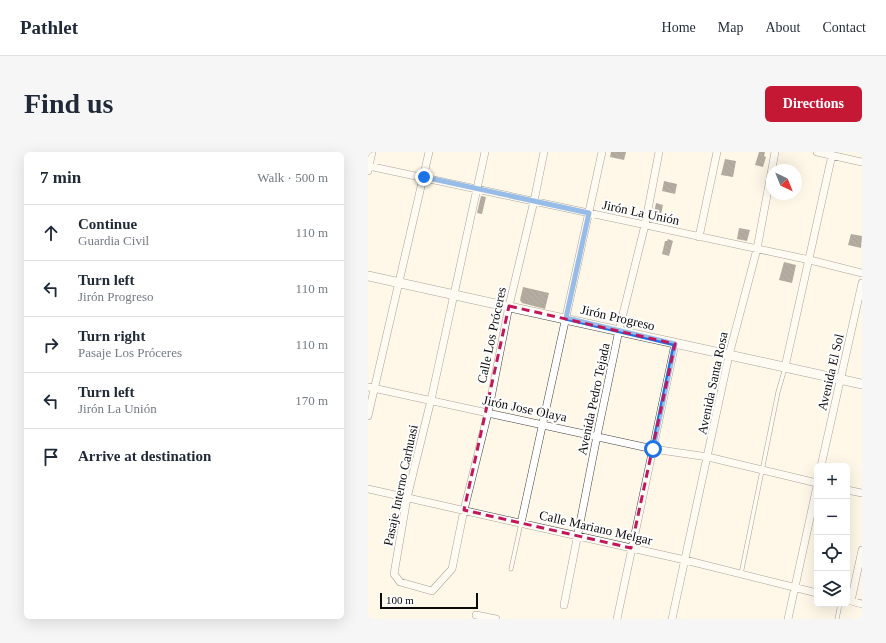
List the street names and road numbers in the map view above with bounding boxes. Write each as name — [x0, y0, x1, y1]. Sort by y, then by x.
street label: Jirón La Unión — [601, 197, 681, 228]
street label: Calle Los Próceres — [474, 286, 509, 385]
street label: Jirón Progreso — [579, 302, 656, 333]
street label: Avenida Santa Rosa — [694, 330, 731, 436]
street label: Avenida El Sol — [814, 332, 847, 412]
street label: Avenida Pedro Tejada — [574, 342, 613, 456]
street label: Jirón Jose Olaya — [481, 392, 569, 425]
street label: Pasaje Interno Carhuasi — [380, 423, 421, 547]
street label: Calle Mariano Melgar — [538, 507, 655, 548]

